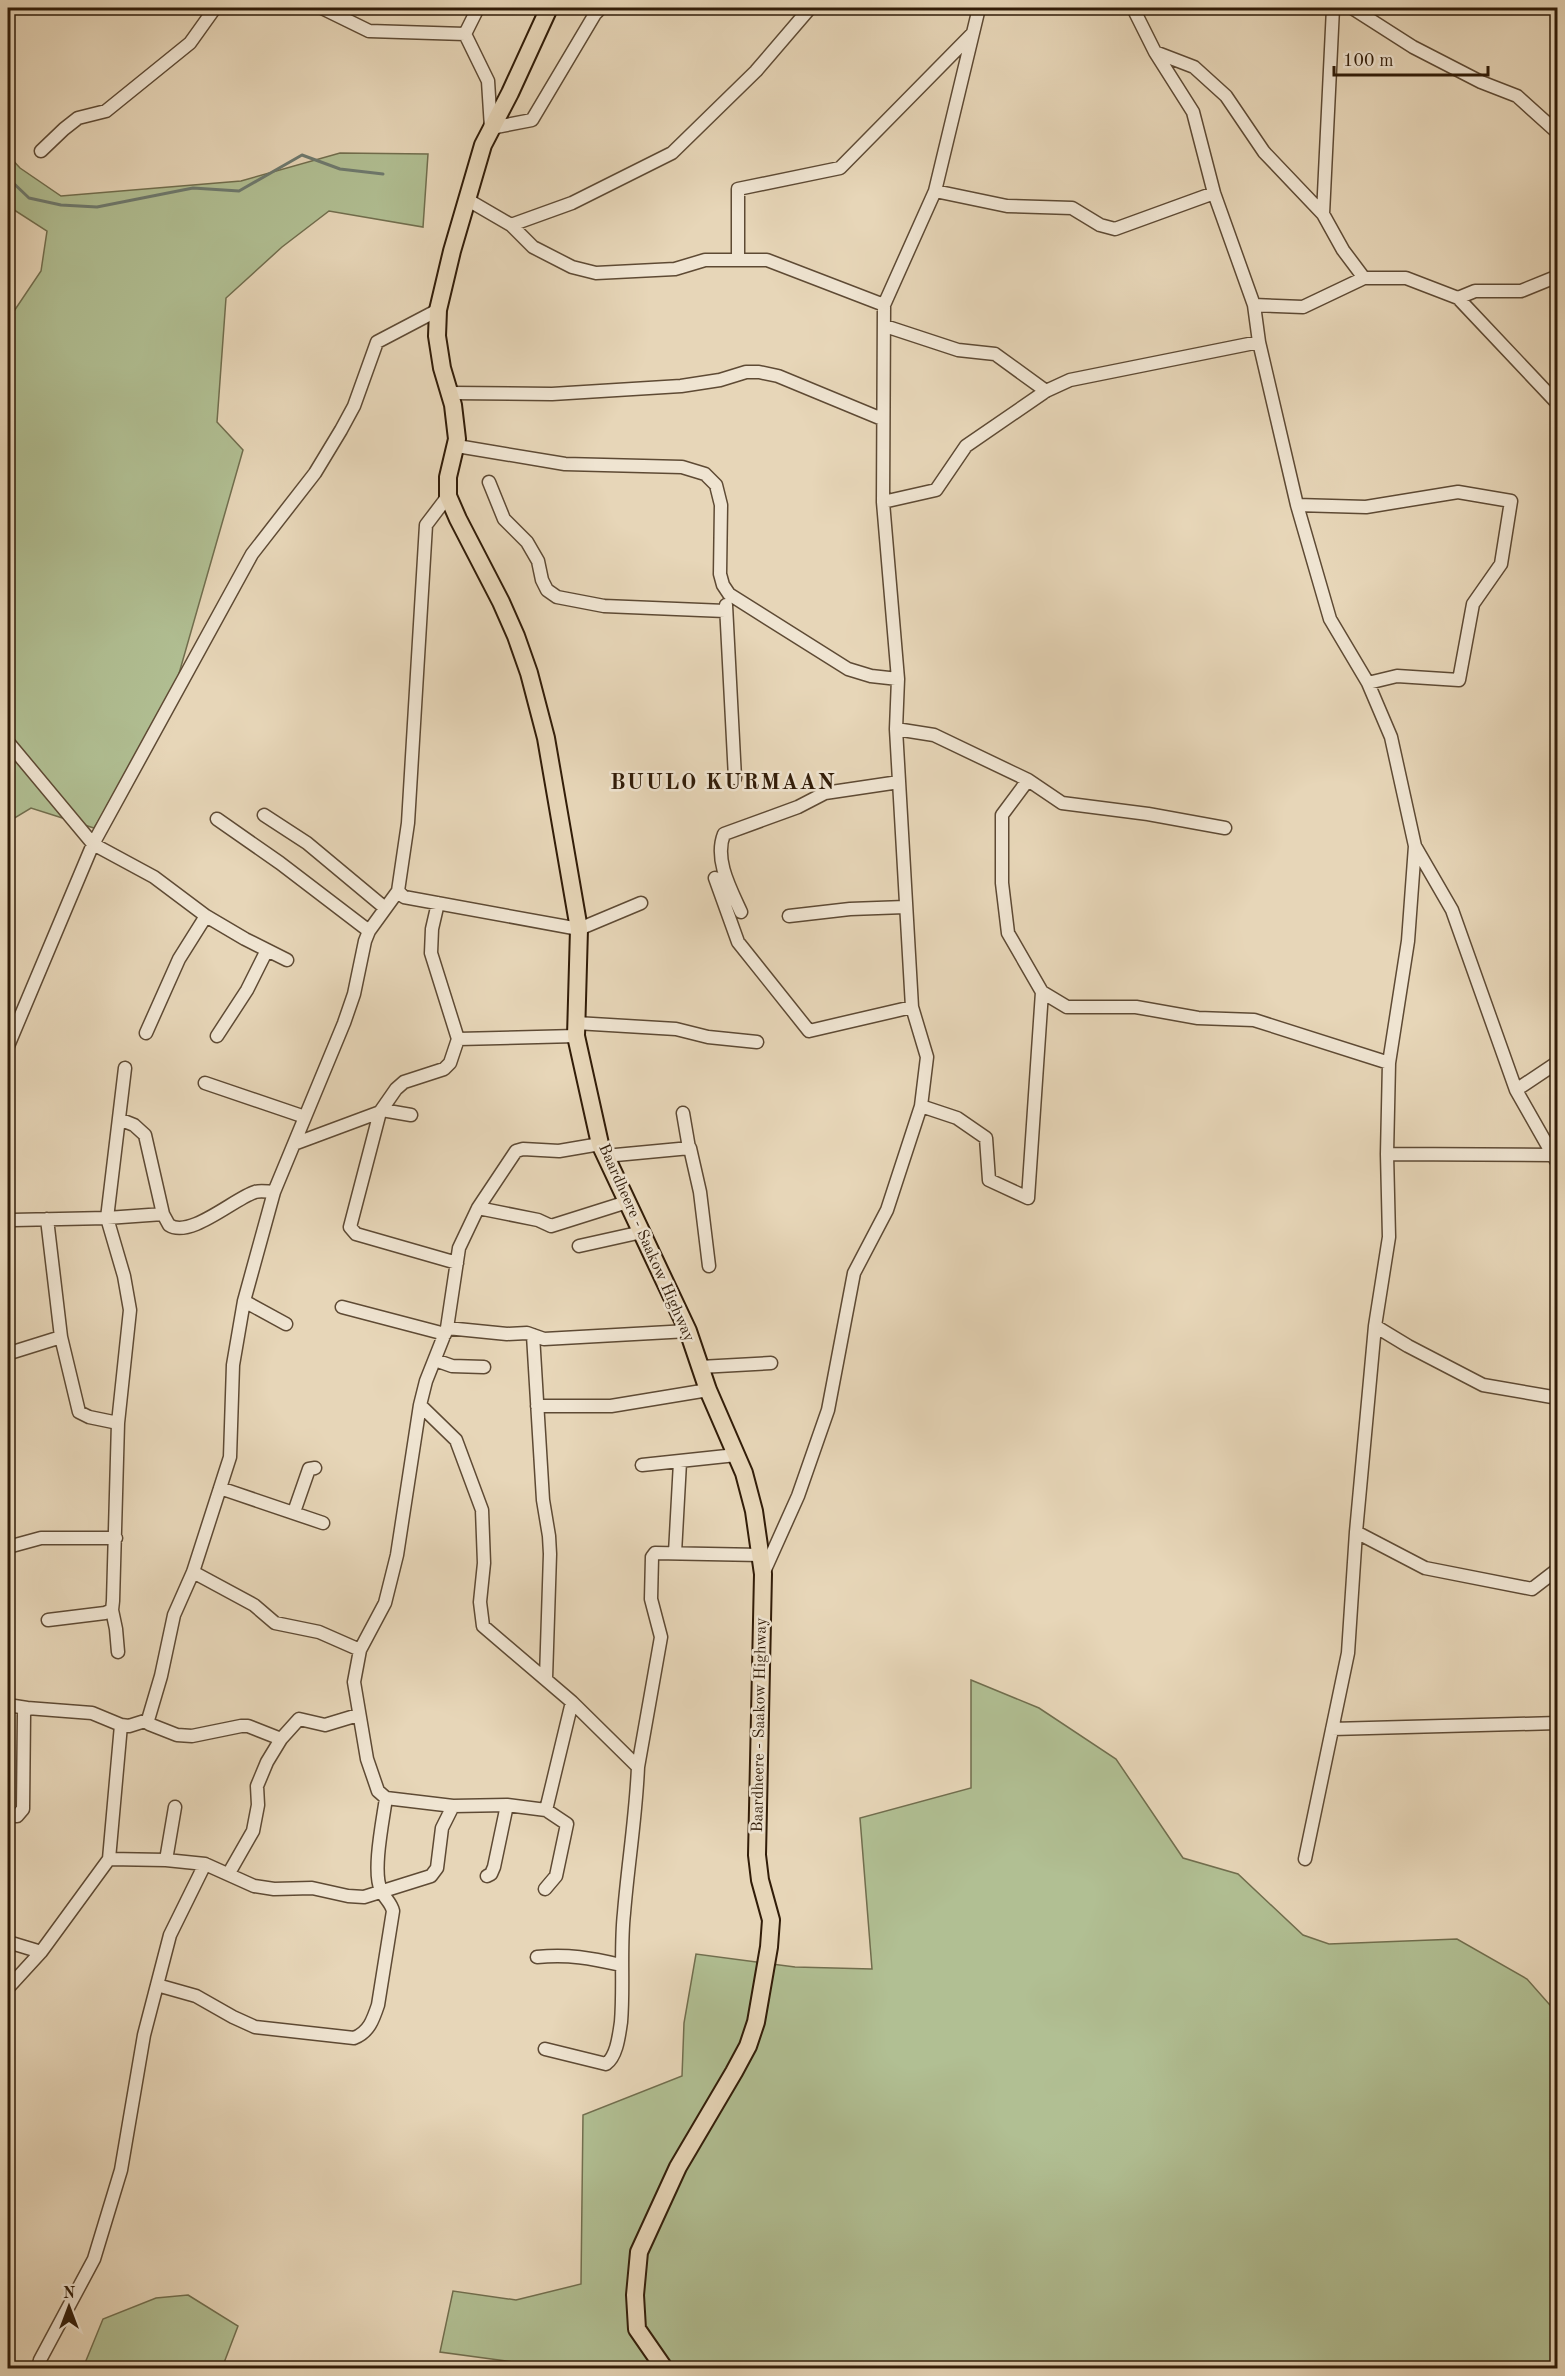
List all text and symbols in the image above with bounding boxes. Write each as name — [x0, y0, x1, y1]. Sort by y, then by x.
scale bar — [1334, 39, 1488, 77]
text: 100 m — [1343, 52, 1394, 70]
district label: BUULO KURMAAN — [610, 772, 836, 794]
street label: Baardheere - Saakow Highway — [595, 1142, 697, 1345]
street label: Baardheere - Saakow Highway — [750, 1617, 770, 1833]
north arrow — [39, 2277, 99, 2337]
text: N — [63, 2286, 76, 2302]

